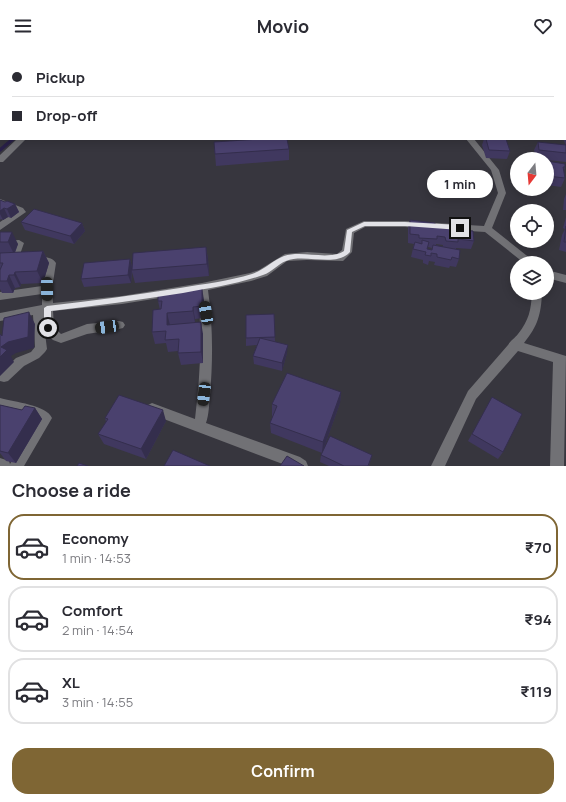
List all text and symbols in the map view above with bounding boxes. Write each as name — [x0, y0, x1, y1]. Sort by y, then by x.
text: Movio — [257, 14, 309, 38]
icon: menu — [12, 15, 34, 37]
icon: heart — [532, 15, 554, 37]
text: Pickup — [36, 67, 85, 88]
text: Drop-off — [36, 105, 97, 126]
north arrow — [510, 152, 554, 196]
map controls — [510, 152, 554, 300]
callout: 1 min — [427, 170, 493, 198]
text: 1 min — [444, 175, 476, 193]
button: locate — [510, 204, 554, 248]
route end — [451, 219, 469, 237]
button: layers — [510, 256, 554, 300]
car — [41, 277, 53, 301]
car — [198, 300, 214, 326]
route start — [39, 319, 57, 337]
car — [94, 319, 120, 335]
car — [197, 381, 211, 407]
text: Choose a ride — [12, 478, 131, 502]
text: Economy — [62, 528, 129, 549]
icon: car — [14, 529, 50, 565]
text: ₹70 — [525, 537, 552, 558]
text: 1 min · 14:53 — [62, 549, 131, 567]
text: Comfort — [62, 600, 123, 621]
icon: car — [14, 601, 50, 637]
text: ₹94 — [524, 609, 552, 630]
text: 2 min · 14:54 — [62, 621, 134, 639]
text: XL — [62, 672, 80, 693]
icon: car — [14, 673, 50, 709]
text: ₹119 — [520, 681, 552, 702]
text: 3 min · 14:55 — [62, 693, 133, 711]
button: Confirm — [12, 748, 554, 794]

